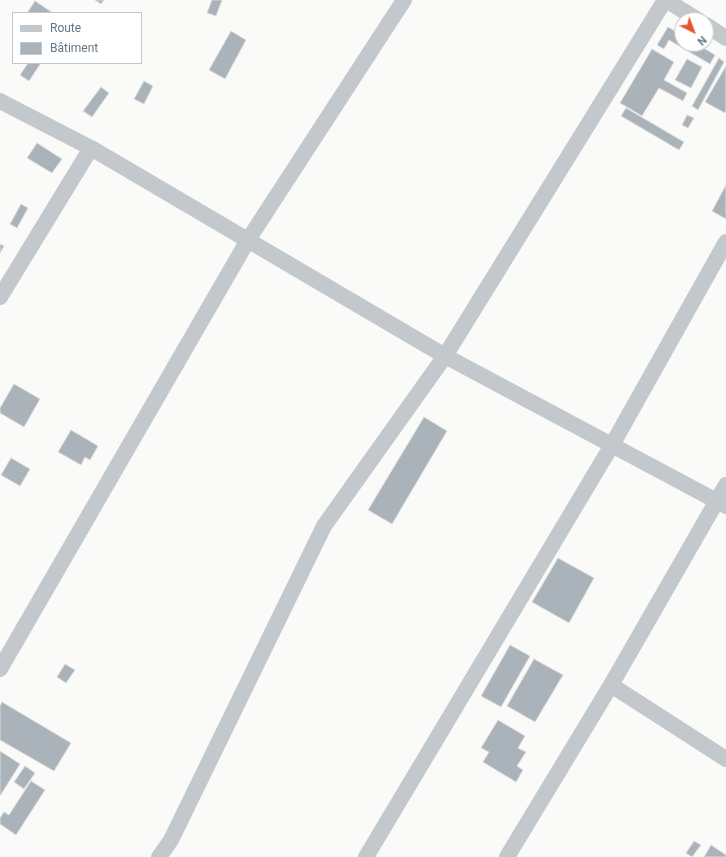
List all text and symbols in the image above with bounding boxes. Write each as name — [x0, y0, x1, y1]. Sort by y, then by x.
legend — [12, 12, 142, 64]
north arrow — [674, 12, 714, 52]
text: Route — [50, 21, 81, 35]
text: N — [694, 33, 709, 48]
text: Bâtiment — [50, 41, 98, 55]

